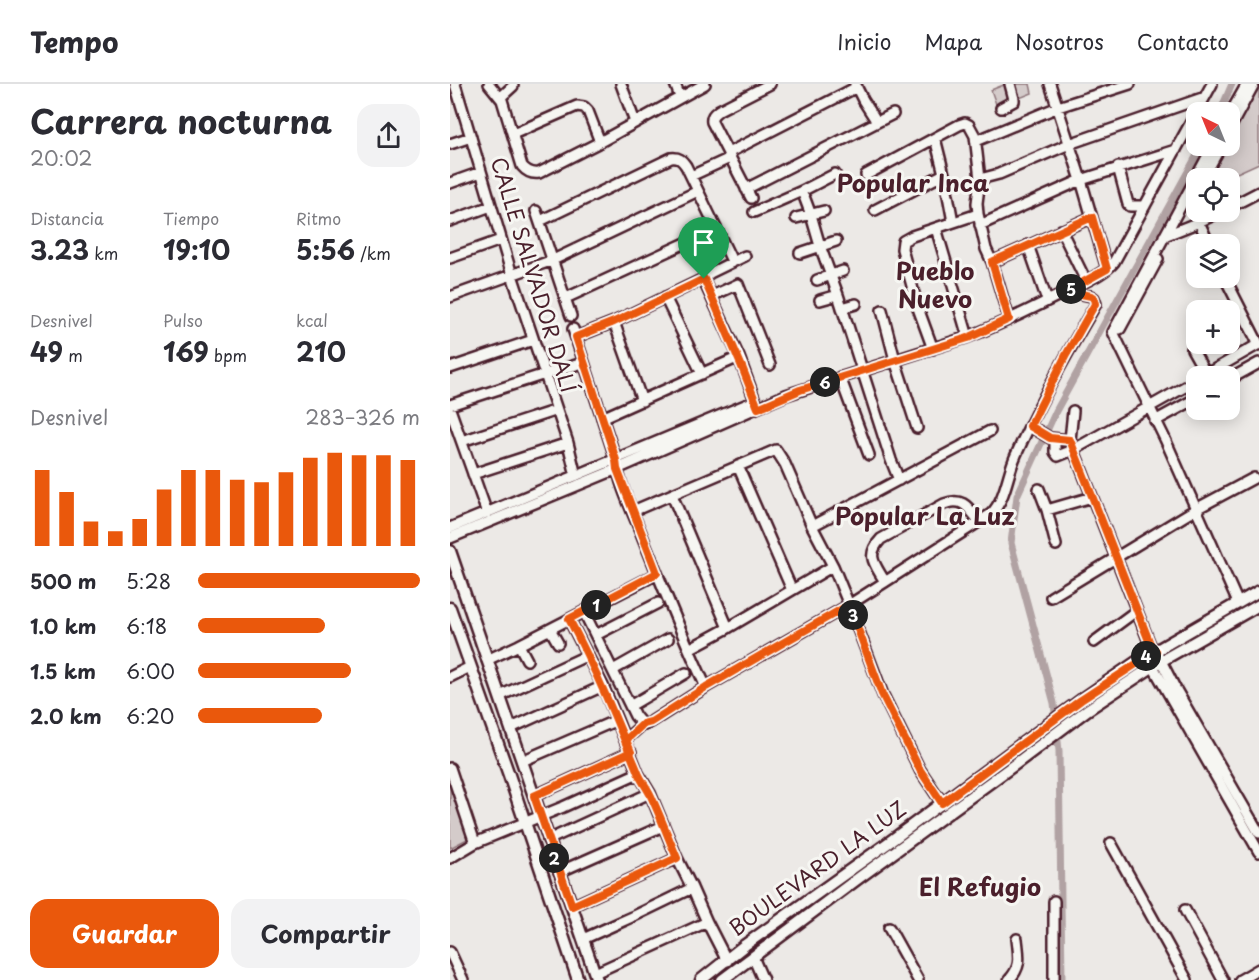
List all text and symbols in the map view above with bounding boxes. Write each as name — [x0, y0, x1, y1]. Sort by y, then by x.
text: Tempo — [30, 20, 118, 63]
text: Inicio — [837, 25, 891, 57]
text: Mapa — [924, 25, 982, 57]
text: Nosotros — [1015, 25, 1104, 57]
text: Contacto — [1137, 25, 1229, 57]
text: Carrera nocturna — [30, 95, 332, 145]
north arrow — [1186, 102, 1240, 156]
map controls — [1186, 102, 1240, 420]
button: share — [357, 104, 420, 167]
text: 20:02 — [30, 143, 92, 173]
street label: CALLE SALVADOR DALÍ — [484, 153, 586, 397]
district label: Popular Inca — [837, 164, 990, 200]
button: locate — [1186, 168, 1240, 222]
text: Distancia — [30, 206, 104, 230]
text: Tiempo — [163, 206, 219, 230]
text: Ritmo — [296, 206, 341, 230]
pin — [678, 217, 729, 279]
icon: arrive — [687, 226, 720, 259]
text: 3.23 — [30, 230, 89, 269]
text: 19:10 — [163, 230, 230, 269]
text: 5:56 — [296, 230, 355, 269]
button: layers — [1186, 234, 1240, 288]
text: km — [89, 241, 118, 265]
text: /km — [355, 241, 391, 265]
district label: Pueblo Nuevo — [896, 252, 974, 316]
pin: 5 — [1056, 274, 1086, 304]
text: 5 — [1066, 277, 1076, 301]
button: + — [1186, 300, 1240, 354]
text: Desnivel — [30, 308, 92, 332]
text: Pulso — [163, 308, 203, 332]
text: kcal — [296, 308, 328, 332]
text: 49 — [30, 332, 63, 371]
text: 169 — [163, 332, 209, 371]
text: 210 — [296, 332, 346, 371]
text: m — [63, 343, 83, 367]
text: bpm — [209, 343, 247, 367]
button: − — [1186, 366, 1240, 420]
pin: 6 — [810, 367, 840, 397]
text: 6 — [819, 370, 831, 394]
text: Desnivel — [30, 402, 108, 432]
text: 283–326 m — [305, 402, 420, 432]
district label: Popular La Luz — [835, 497, 1015, 533]
text: 500 m — [30, 566, 97, 596]
text: 5:28 — [126, 566, 171, 596]
pin: 1 — [581, 590, 611, 620]
text: 1 — [592, 593, 600, 617]
pin: 3 — [838, 600, 868, 630]
text: 3 — [848, 603, 858, 627]
text: 1.0 km — [30, 611, 97, 641]
text: 6:18 — [126, 611, 167, 641]
pin: 4 — [1131, 641, 1161, 671]
text: 4 — [1141, 644, 1151, 668]
text: 1.5 km — [30, 656, 96, 686]
text: 6:00 — [126, 656, 175, 686]
text: 2.0 km — [30, 701, 102, 731]
text: 6:20 — [126, 701, 174, 731]
street label: BOULEVARD LA LUZ — [722, 792, 912, 943]
pin: 2 — [539, 843, 569, 873]
text: 2 — [548, 846, 560, 870]
district label: El Refugio — [919, 868, 1041, 904]
button: Guardar — [30, 899, 219, 968]
button: Compartir — [231, 899, 420, 968]

